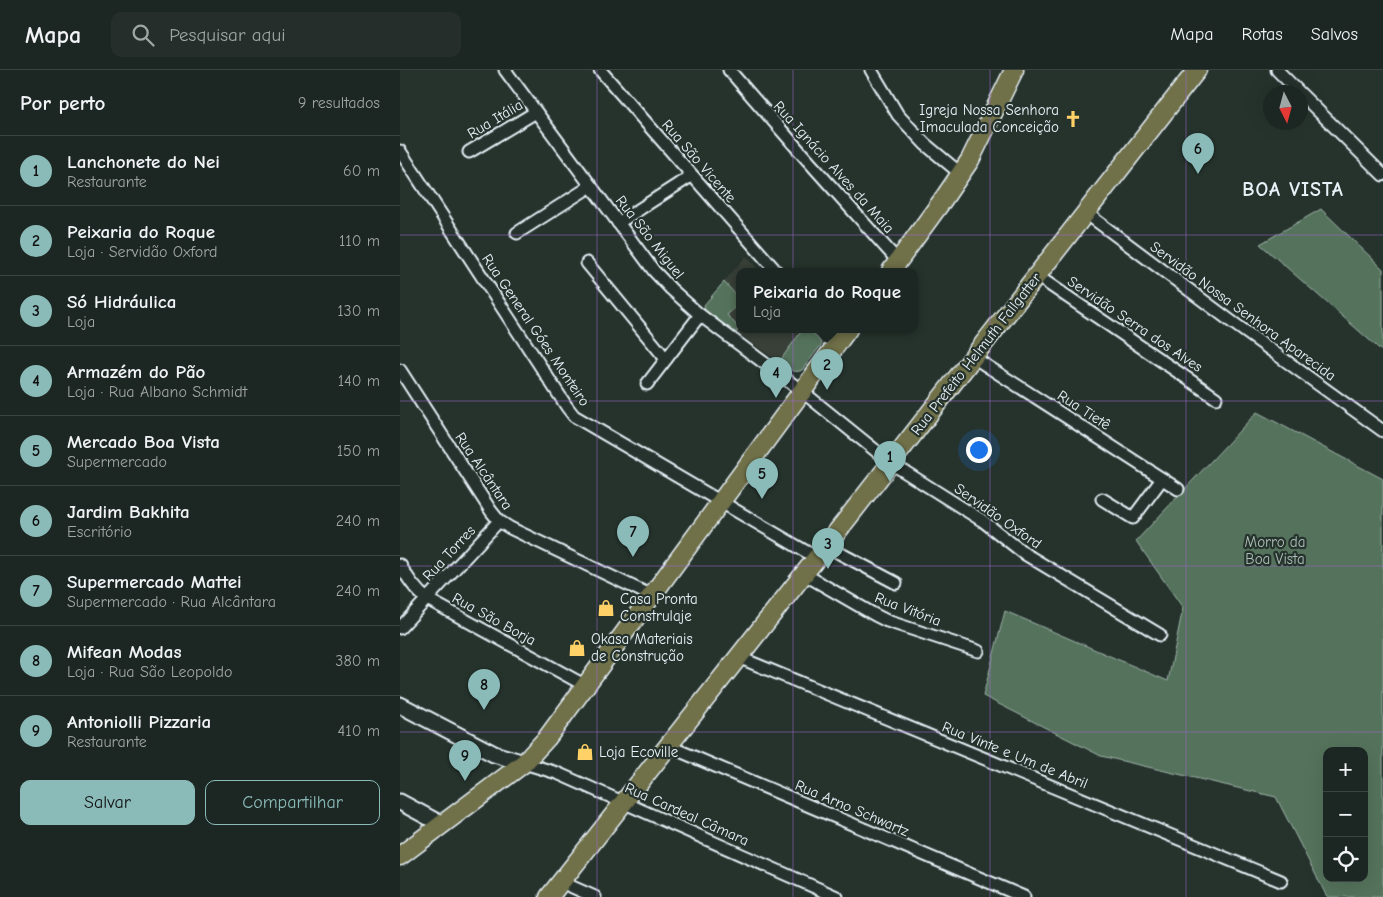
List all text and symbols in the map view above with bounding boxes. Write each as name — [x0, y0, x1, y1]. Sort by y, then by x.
search box — [111, 12, 461, 57]
text: Mapa — [25, 21, 81, 49]
icon: search — [129, 21, 157, 49]
text: Pesquisar aqui — [169, 24, 285, 46]
text: Mapa — [1170, 24, 1214, 45]
text: Rotas — [1242, 24, 1283, 45]
text: Salvos — [1311, 24, 1358, 45]
north arrow — [1263, 85, 1308, 130]
text: Por perto — [20, 91, 105, 115]
text: 9 resultados — [298, 94, 380, 112]
street label: Rua Itália — [464, 96, 526, 142]
street label: Rua Ignácio Alves da Maia — [770, 97, 898, 237]
place label: Igreja Nossa Senhora Imaculada Conceição — [919, 101, 1059, 136]
church icon: Igreja Nossa Senhora Imaculada Conceição — [1063, 109, 1083, 129]
street label: Rua São Vicente — [658, 116, 740, 207]
pin: 6 — [1182, 133, 1214, 174]
text: Lanchonete do Nei — [67, 151, 220, 173]
text: 1 — [33, 162, 39, 180]
text: 60 m — [343, 162, 380, 180]
text: Restaurante — [67, 173, 147, 191]
district label: BOA VISTA — [1242, 178, 1344, 201]
street label: Rua São Miguel — [612, 192, 688, 282]
text: Peixaria do Roque — [67, 221, 215, 243]
text: 2 — [32, 232, 40, 250]
text: 110 m — [339, 232, 380, 250]
street label: Servidão Nossa Senhora Aparecida — [1147, 237, 1339, 385]
text: Loja · Servidão Oxford — [67, 243, 218, 261]
street label: Rua General Góes Monteiro — [478, 250, 594, 410]
popup — [736, 268, 918, 333]
street label: Rua Prefeito Helmuth Fallgatter — [907, 269, 1045, 439]
street label: Servidão Serra dos Alves — [1064, 272, 1206, 376]
text: Peixaria do Roque — [753, 281, 901, 303]
text: Só Hidráulica — [67, 291, 176, 313]
text: 3 — [32, 302, 40, 320]
text: 130 m — [337, 302, 380, 320]
text: Loja — [753, 303, 781, 321]
text: Loja — [67, 313, 95, 331]
pin: 2 — [811, 349, 843, 390]
pin: 4 — [760, 357, 792, 398]
text: Armazém do Pão — [67, 361, 205, 383]
text: 4 — [32, 372, 40, 390]
text: 140 m — [338, 372, 380, 390]
text: Loja · Rua Albano Schmidt — [67, 383, 247, 401]
street label: Rua Tietê — [1054, 386, 1114, 434]
street label: Rua Alcântara — [451, 429, 517, 513]
text: Mercado Boa Vista — [67, 431, 220, 453]
your location — [966, 437, 992, 463]
pin: 1 — [874, 441, 906, 482]
text: 5 — [32, 442, 40, 460]
text: 150 m — [337, 442, 380, 460]
text: Supermercado — [67, 453, 167, 471]
pin: 5 — [746, 458, 778, 499]
street label: Servidão Oxford — [951, 479, 1045, 553]
text: Jardim Bakhita — [67, 501, 190, 523]
text: 6 — [32, 512, 40, 530]
text: 240 m — [336, 512, 380, 530]
pin: 7 — [617, 516, 649, 557]
street label: Rua Torres — [419, 522, 479, 584]
text: Escritório — [67, 523, 132, 541]
pin: 3 — [812, 528, 844, 569]
park label: Morro da Boa Vista — [1245, 533, 1305, 568]
text: Supermercado Mattei — [67, 571, 242, 593]
text: 7 — [32, 582, 40, 600]
text: 240 m — [336, 582, 380, 600]
street label: Rua Vitória — [872, 588, 944, 630]
street label: Rua São Borja — [449, 589, 539, 649]
place label: Casa Pronta Construlaje — [620, 590, 698, 625]
text: Supermercado · Rua Alcântara — [67, 593, 276, 611]
shop icon: Casa Pronta Construlaje — [596, 598, 616, 618]
place label: Okasa Materiais de Construção — [591, 630, 693, 665]
shop icon: Okasa Materiais de Construção — [567, 638, 587, 658]
text: Mifean Modas — [67, 641, 182, 663]
text: 8 — [32, 652, 40, 670]
text: 380 m — [335, 652, 380, 670]
text: Loja · Rua São Leopoldo — [67, 663, 232, 681]
pin: 8 — [468, 669, 500, 710]
text: Antoniolli Pizzaria — [67, 711, 211, 733]
street label: Rua Vinte e Um de Abril — [939, 718, 1091, 792]
text: 9 — [32, 722, 40, 740]
text: 410 m — [338, 722, 380, 740]
text: Restaurante — [67, 733, 147, 751]
pin: 9 — [449, 740, 481, 781]
shop icon: Loja Ecoville — [575, 742, 595, 762]
place label: Loja Ecoville — [599, 743, 679, 761]
map controls — [1323, 747, 1368, 882]
button: + — [1323, 747, 1368, 792]
street label: Rua Arno Schwartz — [792, 776, 912, 840]
street label: Rua Cardeal Câmara — [622, 779, 752, 849]
button: Salvar — [20, 780, 195, 825]
button: Compartilhar — [205, 780, 380, 825]
button: − — [1323, 792, 1368, 837]
button: locate — [1323, 837, 1368, 882]

